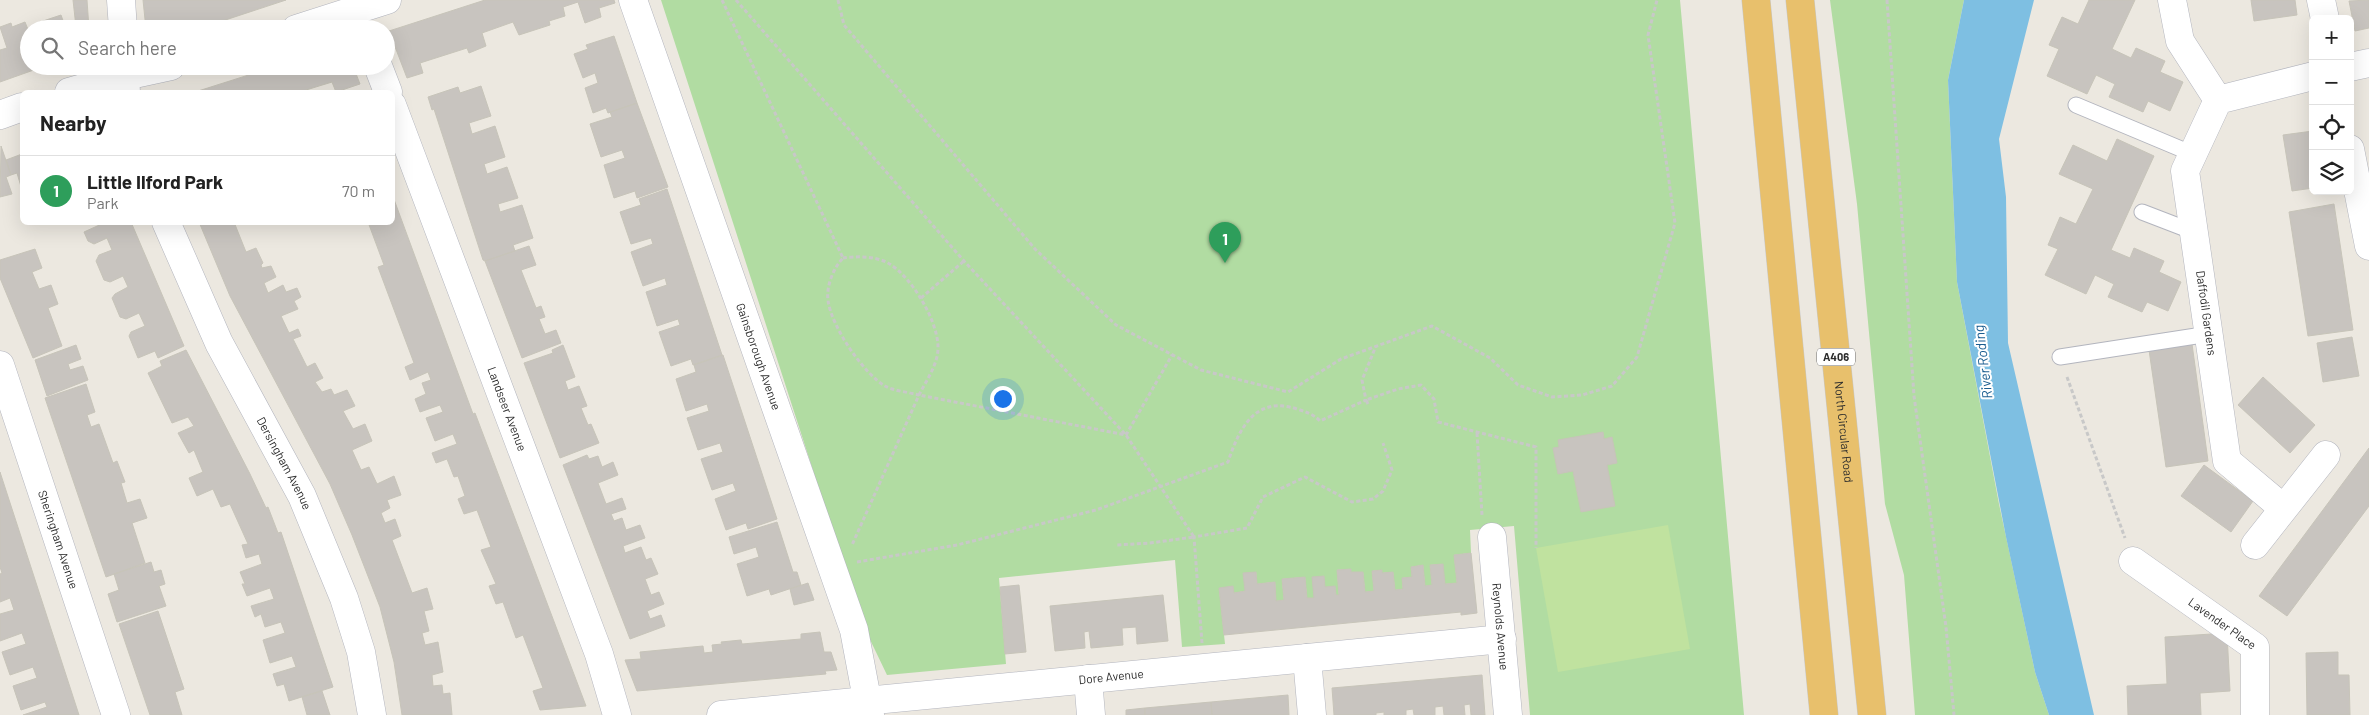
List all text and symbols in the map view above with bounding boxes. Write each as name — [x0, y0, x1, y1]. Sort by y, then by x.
map controls — [2309, 15, 2354, 195]
button: + — [2309, 15, 2354, 60]
search box — [20, 20, 395, 75]
icon: search — [38, 34, 66, 62]
text: Search here — [78, 36, 177, 59]
button: − — [2309, 60, 2354, 105]
button: locate — [2309, 105, 2354, 150]
text: Nearby — [40, 110, 106, 135]
button: layers — [2309, 150, 2354, 195]
text: Little Ilford Park — [87, 170, 223, 193]
text: 1 — [53, 181, 59, 200]
text: 70 m — [342, 181, 375, 200]
text: Park — [87, 193, 118, 212]
pin: 1 — [1209, 222, 1241, 263]
street label: Daffodil Gardens — [2194, 269, 2220, 356]
street label: Gainsborough Avenue — [734, 301, 784, 412]
water label: River Roding — [1970, 324, 1995, 400]
road number: A406 — [1817, 348, 1855, 366]
street label: Landseer Avenue — [485, 364, 530, 453]
street label: North Circular Road — [1832, 380, 1857, 483]
your location — [990, 386, 1016, 412]
street label: Dersingham Avenue — [254, 414, 315, 512]
street label: Sheringham Avenue — [36, 488, 82, 591]
street label: Reynolds Avenue — [1490, 582, 1512, 671]
street label: Lavender Place — [2186, 594, 2259, 652]
street label: Dore Avenue — [1078, 666, 1144, 686]

